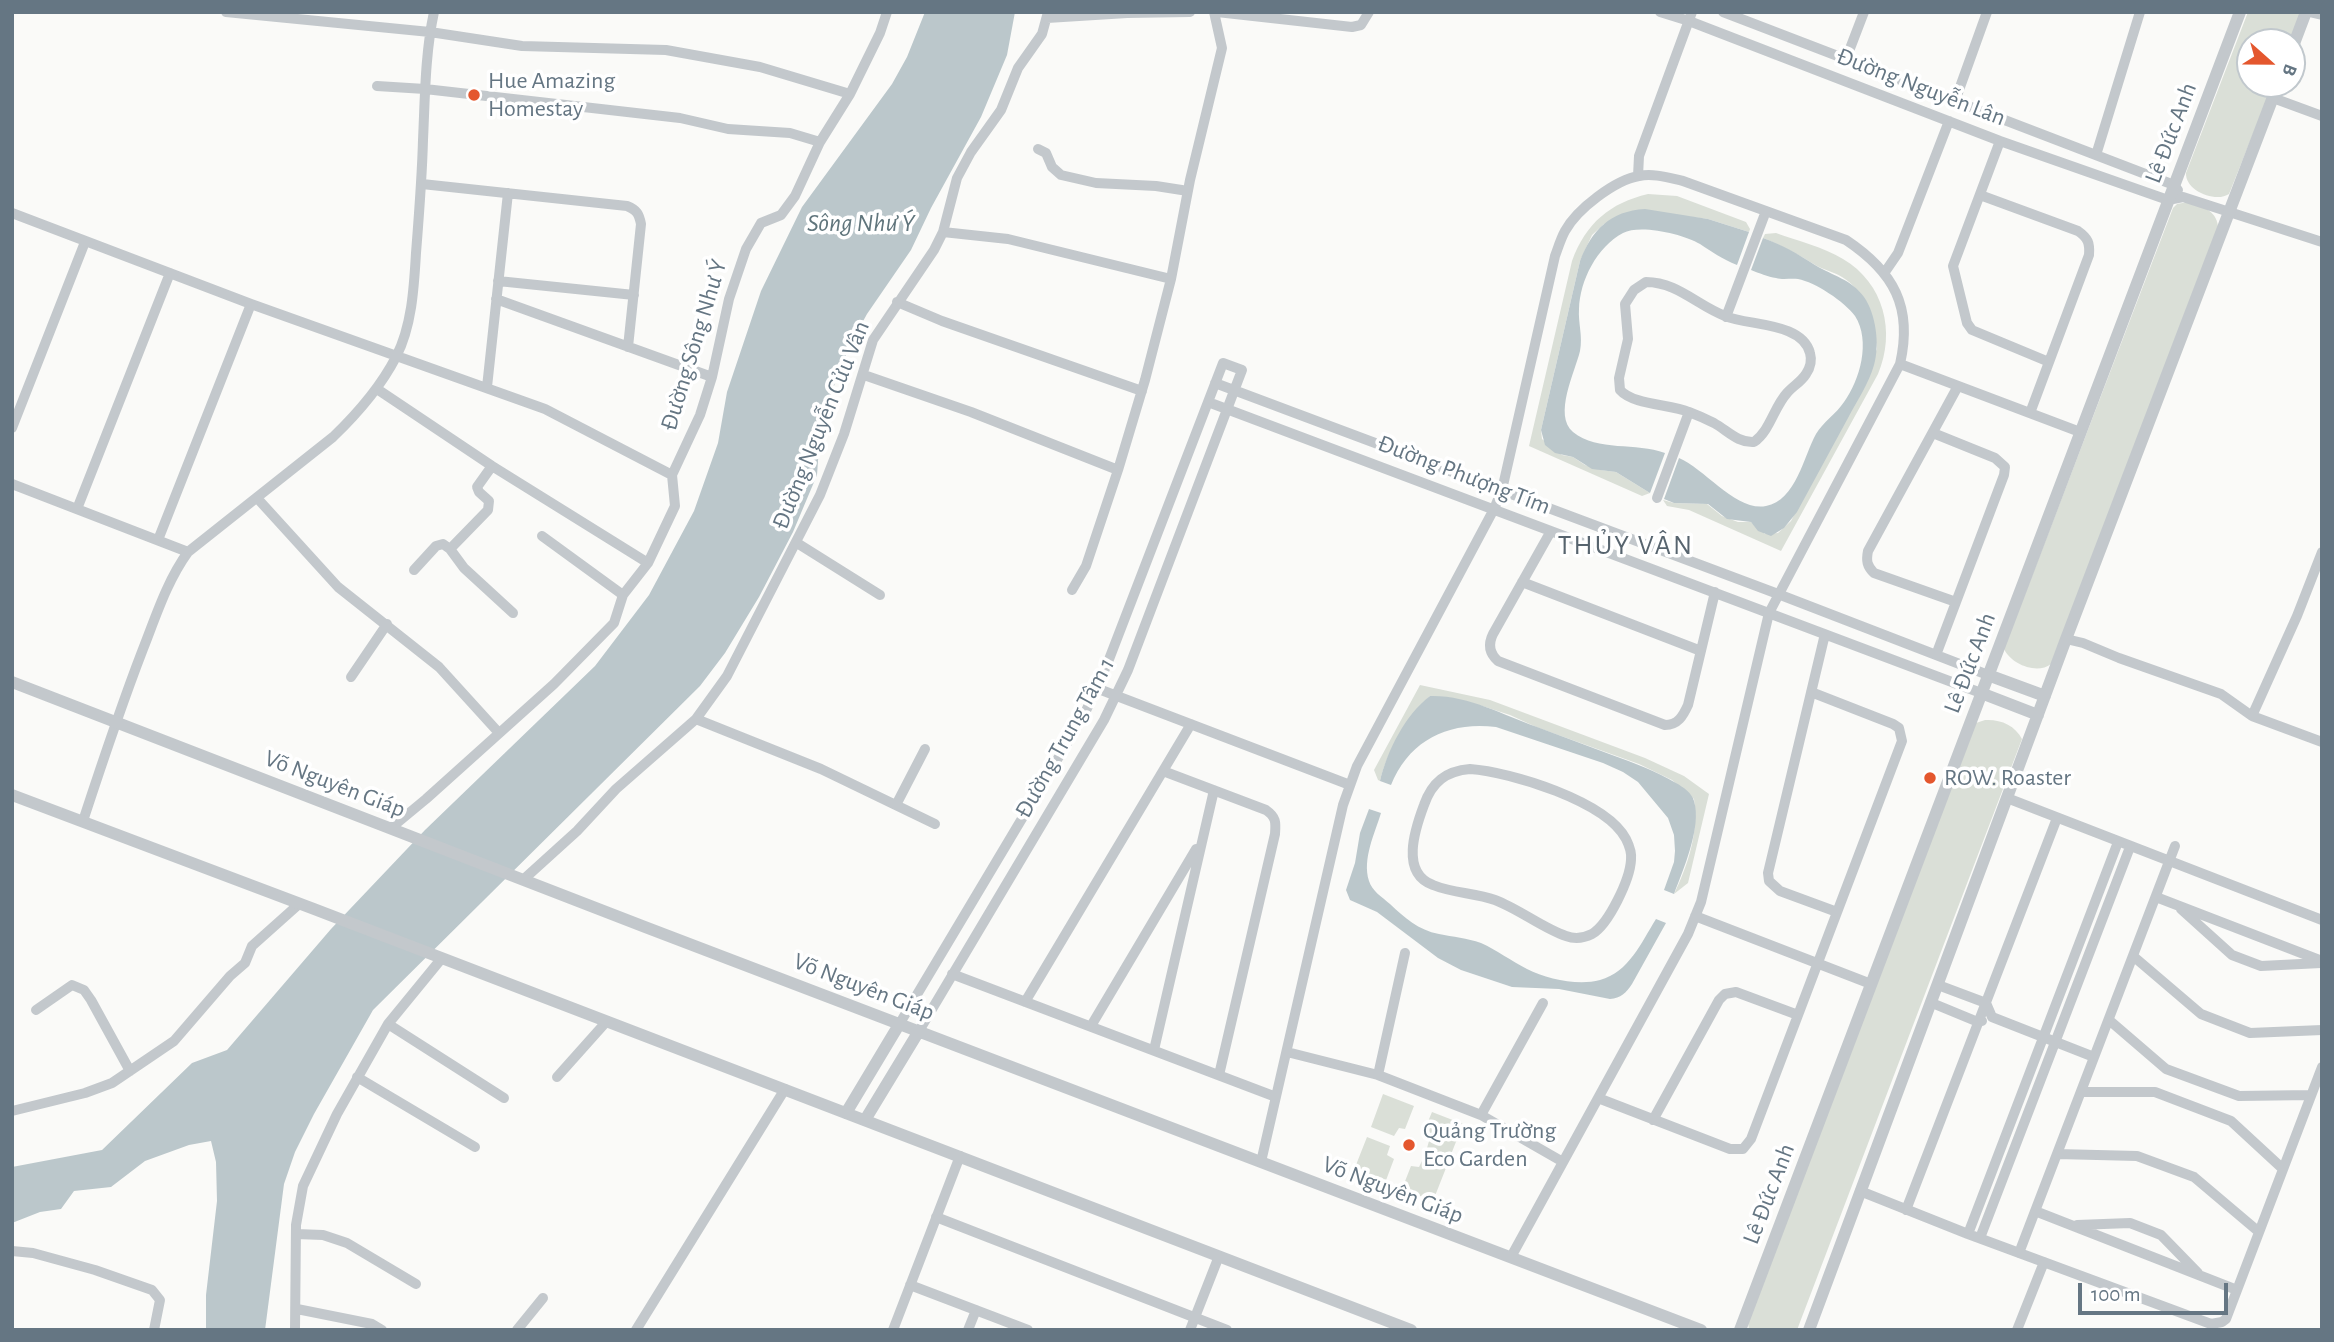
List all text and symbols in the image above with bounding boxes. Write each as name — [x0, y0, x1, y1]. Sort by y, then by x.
north arrow — [2236, 28, 2306, 98]
street label: Đường Nguyễn Lân — [1832, 42, 2010, 132]
text: B — [2278, 61, 2300, 79]
place label: Hue Amazing Homestay — [488, 67, 615, 123]
street label: Lê Đức Anh — [2139, 79, 2203, 187]
marker: Hue Amazing Homestay — [466, 87, 482, 103]
water label: Sông Như Ý — [807, 207, 915, 239]
street label: Đường Sông Như Ý — [654, 256, 734, 434]
street label: Đường Nguyễn Cửu Vân — [766, 317, 876, 533]
street label: Đường Phượng Tím — [1373, 429, 1555, 521]
district label: THỦY VÂN — [1559, 529, 1693, 563]
street label: Lê Đức Anh — [1938, 609, 2002, 717]
street label: Đường Trung Tâm 1 — [1009, 653, 1121, 823]
street label: Võ Nguyên Giáp — [261, 744, 409, 824]
place label: ROW. Roaster — [1944, 764, 2071, 792]
marker: ROW. Roaster — [1922, 770, 1938, 786]
street label: Võ Nguyên Giáp — [790, 947, 938, 1027]
place label: Quảng Trường Eco Garden — [1423, 1117, 1556, 1173]
marker: Quảng Trường Eco Garden — [1401, 1137, 1417, 1153]
street label: Lê Đức Anh — [1737, 1140, 1801, 1248]
street label: Võ Nguyên Giáp — [1319, 1150, 1467, 1230]
scale bar — [2082, 1268, 2232, 1312]
text: 100 m — [2091, 1284, 2141, 1305]

